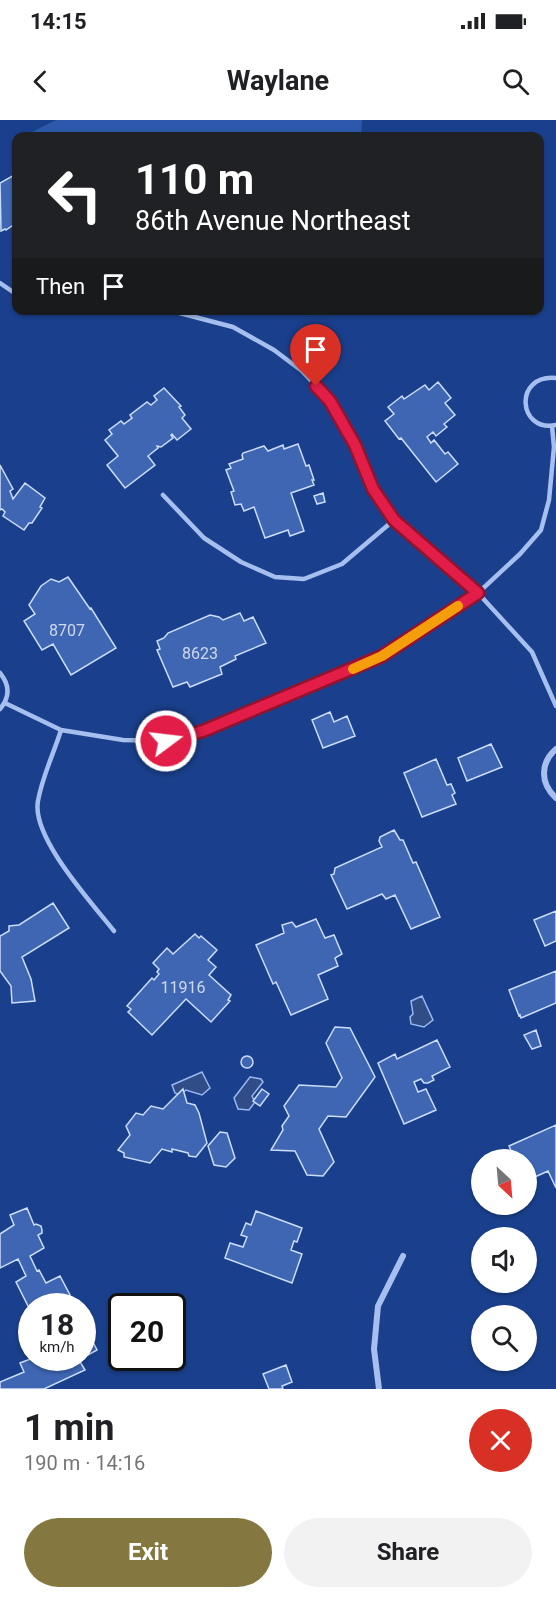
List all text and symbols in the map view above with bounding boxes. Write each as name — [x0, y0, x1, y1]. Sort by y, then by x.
text: 14:15 — [30, 9, 87, 34]
icon: back — [24, 65, 57, 98]
text: Waylane — [227, 65, 329, 97]
icon: search — [499, 65, 532, 98]
text: 110 m — [135, 155, 254, 204]
icon: left — [36, 156, 114, 234]
text: 86th Avenue Northeast — [135, 205, 411, 237]
icon: arrive — [97, 270, 130, 303]
text: Then — [36, 274, 85, 299]
pin — [290, 324, 341, 386]
icon: arrive — [299, 333, 332, 366]
house number: 8707 — [49, 621, 85, 640]
house number: 8623 — [182, 644, 218, 663]
position arrow — [134, 709, 198, 773]
house number: 11916 — [161, 978, 205, 997]
north arrow — [471, 1149, 537, 1215]
map controls — [471, 1149, 537, 1371]
button: sound — [471, 1227, 537, 1293]
speed limit sign: 20 — [108, 1293, 186, 1371]
button: search — [471, 1305, 537, 1371]
text: 18 — [40, 1307, 74, 1342]
text: km/h — [39, 1338, 75, 1356]
text: 1 min — [24, 1407, 115, 1449]
button: close — [469, 1409, 532, 1472]
text: 190 m · 14:16 — [24, 1451, 145, 1475]
button: Exit — [24, 1518, 272, 1587]
button: Share — [284, 1518, 532, 1587]

